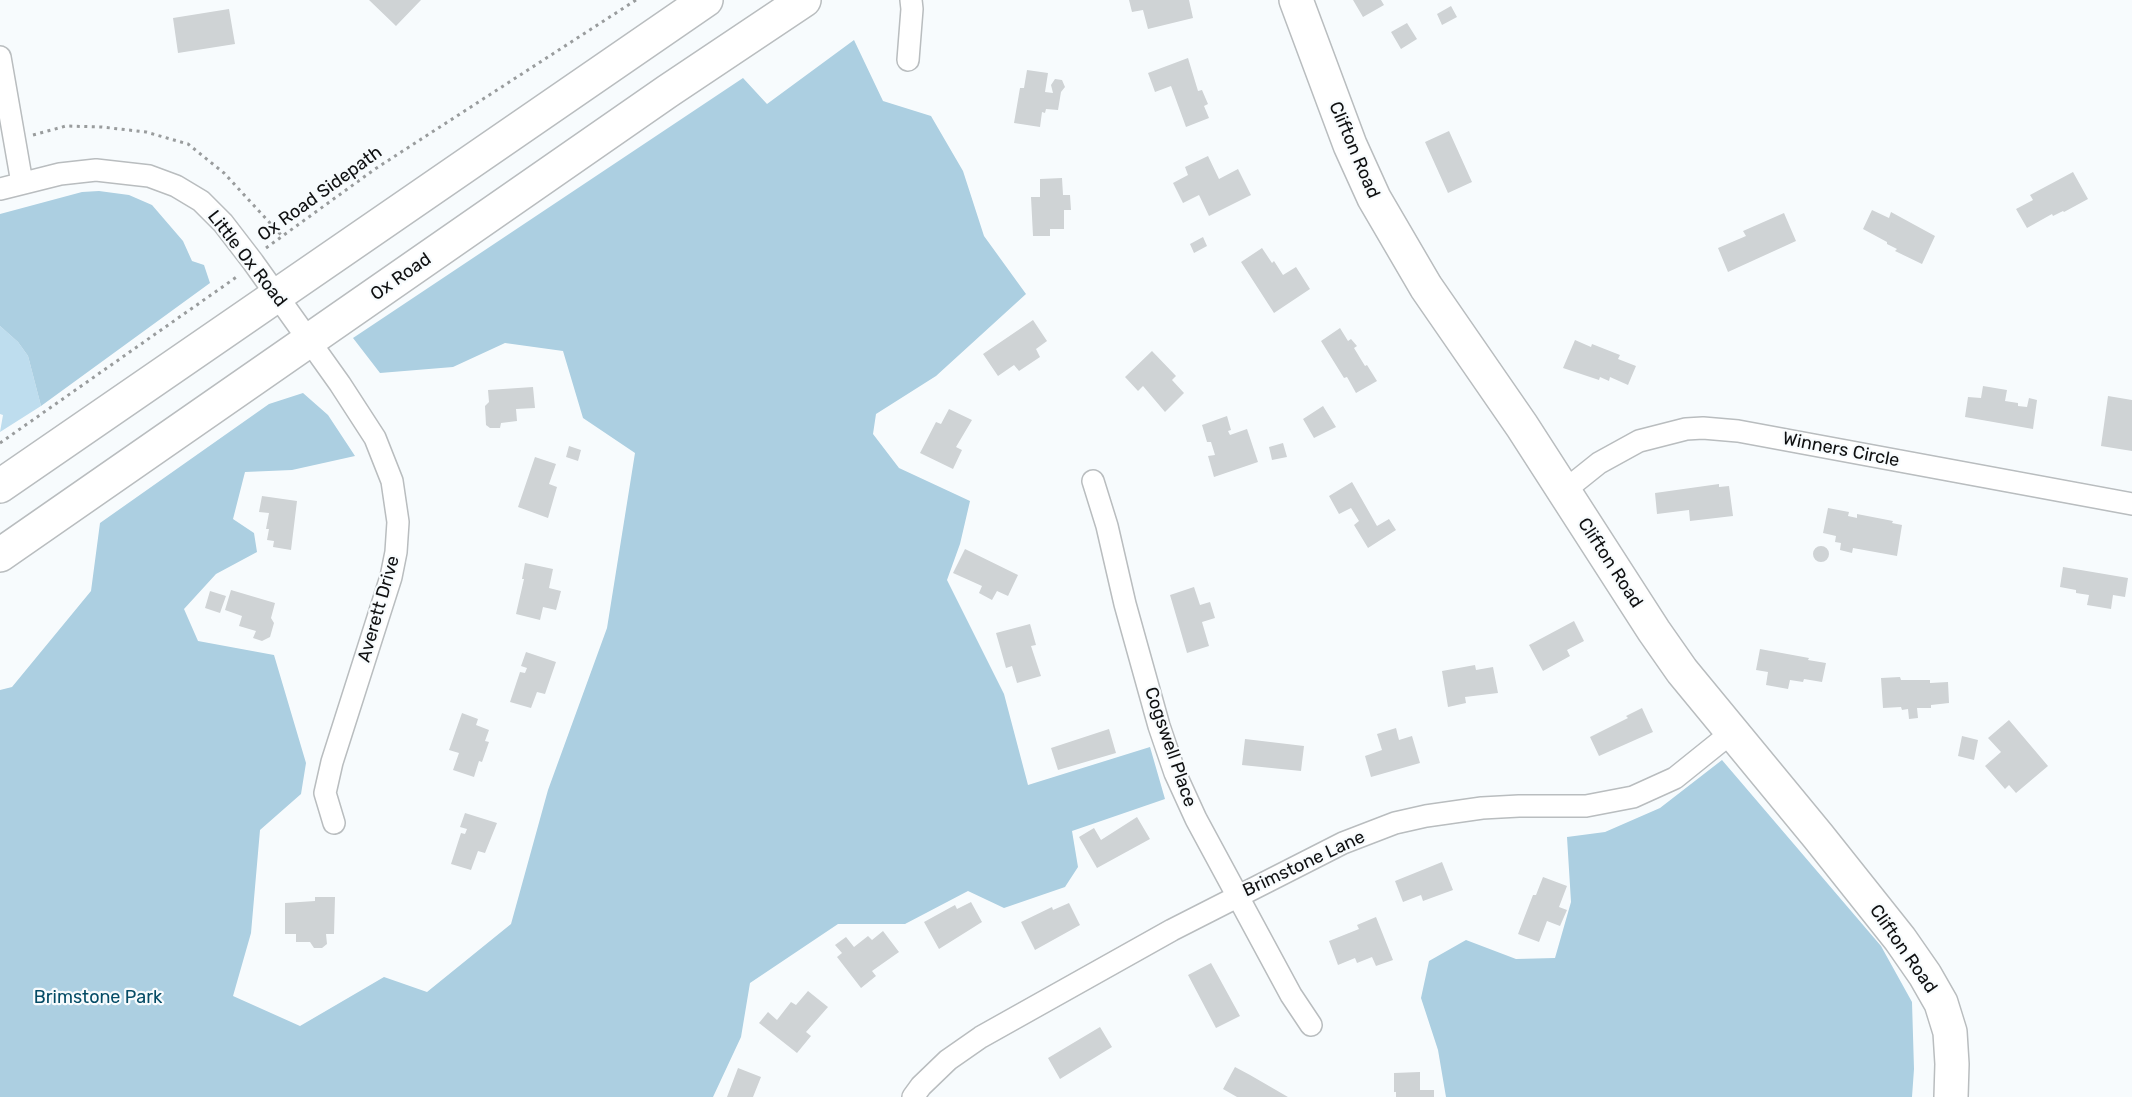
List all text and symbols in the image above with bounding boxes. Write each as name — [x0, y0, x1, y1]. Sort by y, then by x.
street label: Clifton Road — [1324, 98, 1384, 202]
street label: Ox Road Sidepath — [254, 142, 386, 246]
street label: Little Ox Road — [203, 207, 291, 311]
street label: Ox Road — [367, 248, 435, 306]
street label: Winners Circle — [1781, 428, 1901, 472]
street label: Clifton Road — [1573, 514, 1647, 612]
street label: Averett Drive — [353, 553, 405, 665]
street label: Cogswell Place — [1139, 684, 1201, 810]
street label: Brimstone Lane — [1240, 826, 1368, 902]
street label: Clifton Road — [1865, 901, 1941, 997]
park label: Brimstone Park — [34, 987, 162, 1009]

